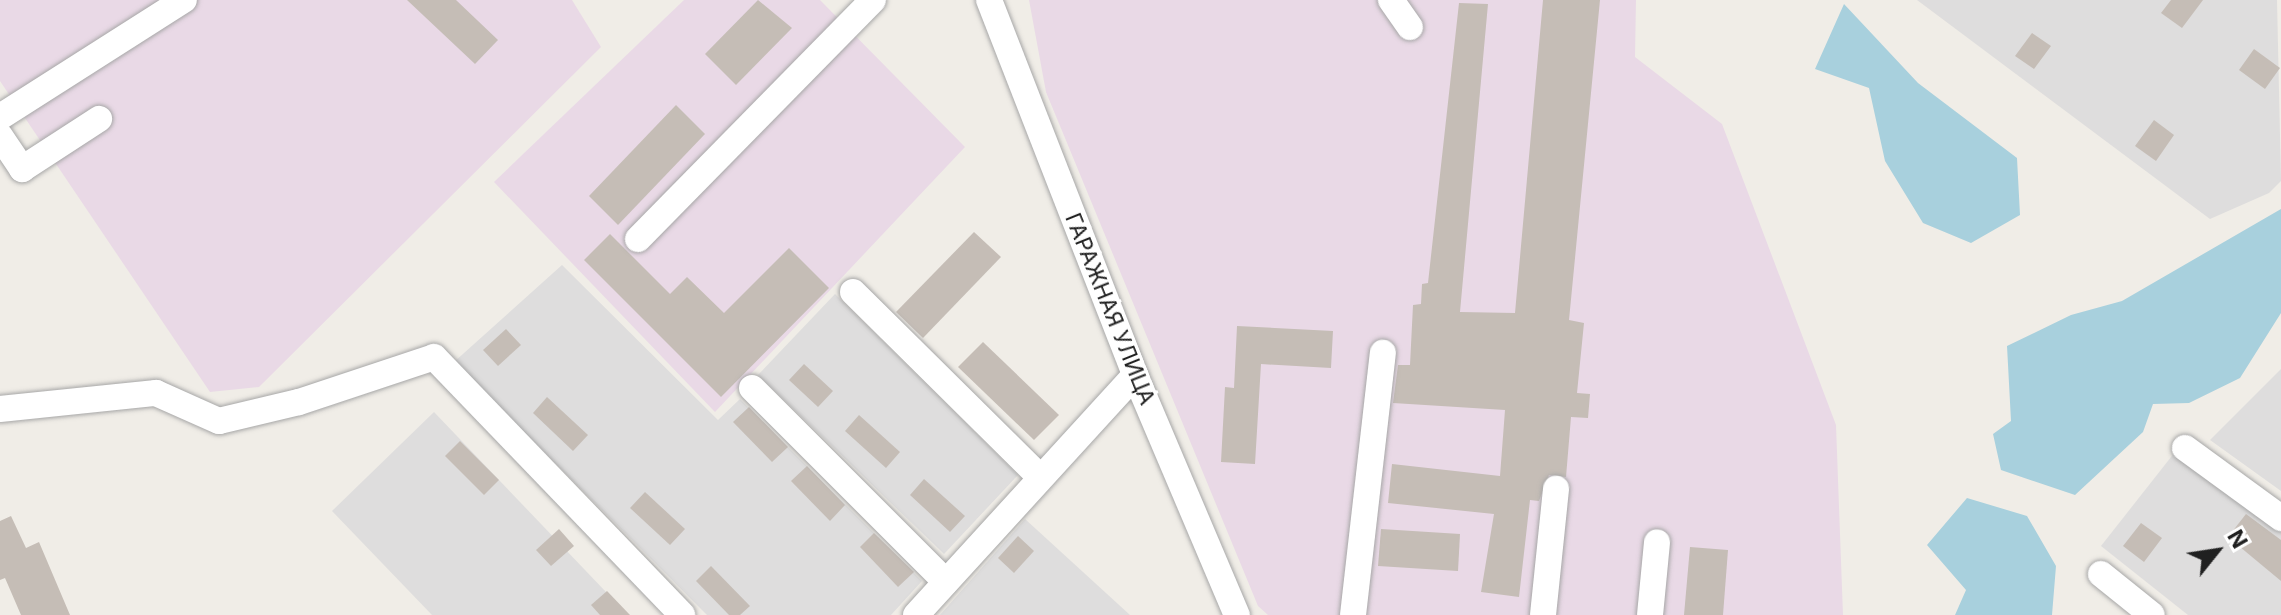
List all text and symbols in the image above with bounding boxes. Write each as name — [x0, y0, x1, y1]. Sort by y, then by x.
street label: ГАРАЖНАЯ УЛИЦА — [1059, 209, 1161, 409]
north arrow — [2177, 511, 2257, 591]
text: N — [2222, 525, 2253, 553]

